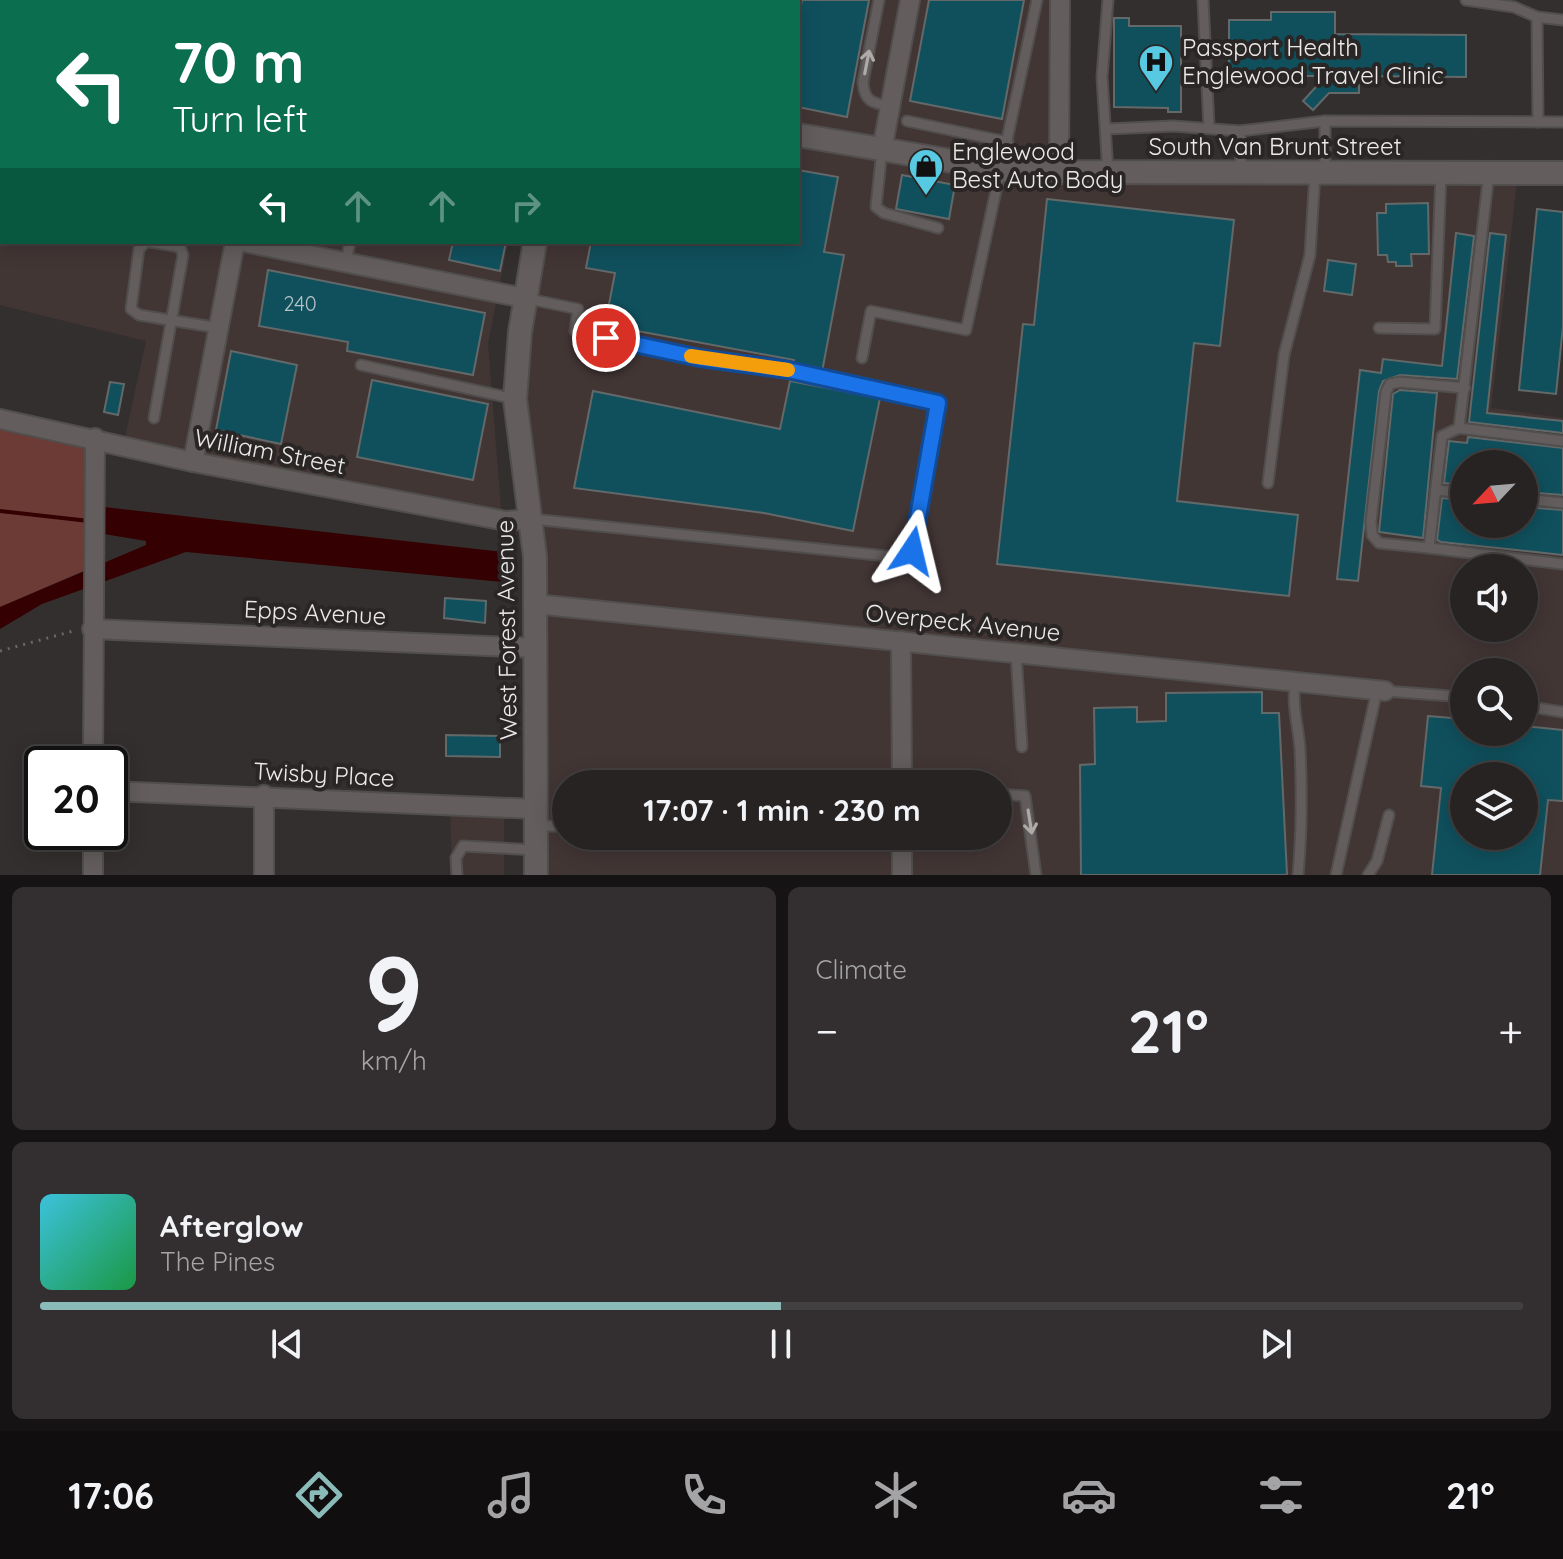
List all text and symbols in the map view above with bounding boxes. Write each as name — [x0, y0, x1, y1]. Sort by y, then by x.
text: 70 m — [172, 27, 304, 97]
icon: left — [40, 32, 144, 136]
place label: Passport Health Englewood Travel Clinic — [1182, 32, 1444, 90]
hospital icon: Passport Health Englewood Travel Clinic — [1137, 43, 1175, 93]
one-way arrow — [860, 49, 875, 75]
text: Turn left — [172, 96, 308, 141]
street label: South Van Brunt Street — [1148, 131, 1402, 161]
place label: Englewood Best Auto Body — [952, 136, 1123, 194]
shop icon: Englewood Best Auto Body — [907, 147, 945, 197]
icon: left — [252, 184, 296, 228]
icon: ahead — [336, 184, 380, 228]
icon: ahead — [420, 184, 464, 228]
icon: right — [504, 184, 548, 228]
house number: 240 — [283, 291, 317, 316]
pin — [572, 304, 640, 372]
icon: arrive — [584, 316, 628, 360]
street label: William Street — [192, 422, 348, 480]
north arrow — [1450, 450, 1538, 538]
map controls — [1450, 450, 1538, 850]
position arrow — [870, 509, 954, 593]
street label: West Forest Avenue — [489, 520, 523, 740]
button: sound — [1450, 554, 1538, 642]
street label: Epps Avenue — [243, 593, 387, 631]
street label: Overpeck Avenue — [864, 597, 1062, 647]
button: search — [1450, 658, 1538, 746]
speed limit sign: 20 — [24, 746, 128, 850]
street label: Twisby Place — [253, 755, 395, 793]
button: layers — [1450, 762, 1538, 850]
text: 17:07 · 1 min · 230 m — [643, 791, 921, 829]
one-way arrow — [1023, 809, 1038, 834]
text: 9 — [364, 927, 423, 1057]
text: Climate — [816, 953, 907, 986]
text: 21° — [1128, 993, 1209, 1068]
text: − — [816, 1003, 838, 1058]
text: + — [1498, 1003, 1523, 1058]
text: km/h — [361, 1044, 427, 1077]
text: Afterglow — [160, 1207, 303, 1245]
text: The Pines — [160, 1245, 275, 1278]
icon: previous — [265, 1322, 309, 1366]
icon: pause — [759, 1322, 803, 1366]
icon: next — [1254, 1322, 1298, 1366]
icon: directions — [291, 1467, 347, 1523]
icon: music — [483, 1467, 539, 1523]
icon: phone — [676, 1467, 732, 1523]
icon: climate — [868, 1467, 924, 1523]
icon: car — [1061, 1467, 1117, 1523]
icon: filters — [1253, 1467, 1309, 1523]
text: 17:06 — [68, 1473, 154, 1518]
text: 21° — [1446, 1473, 1495, 1518]

